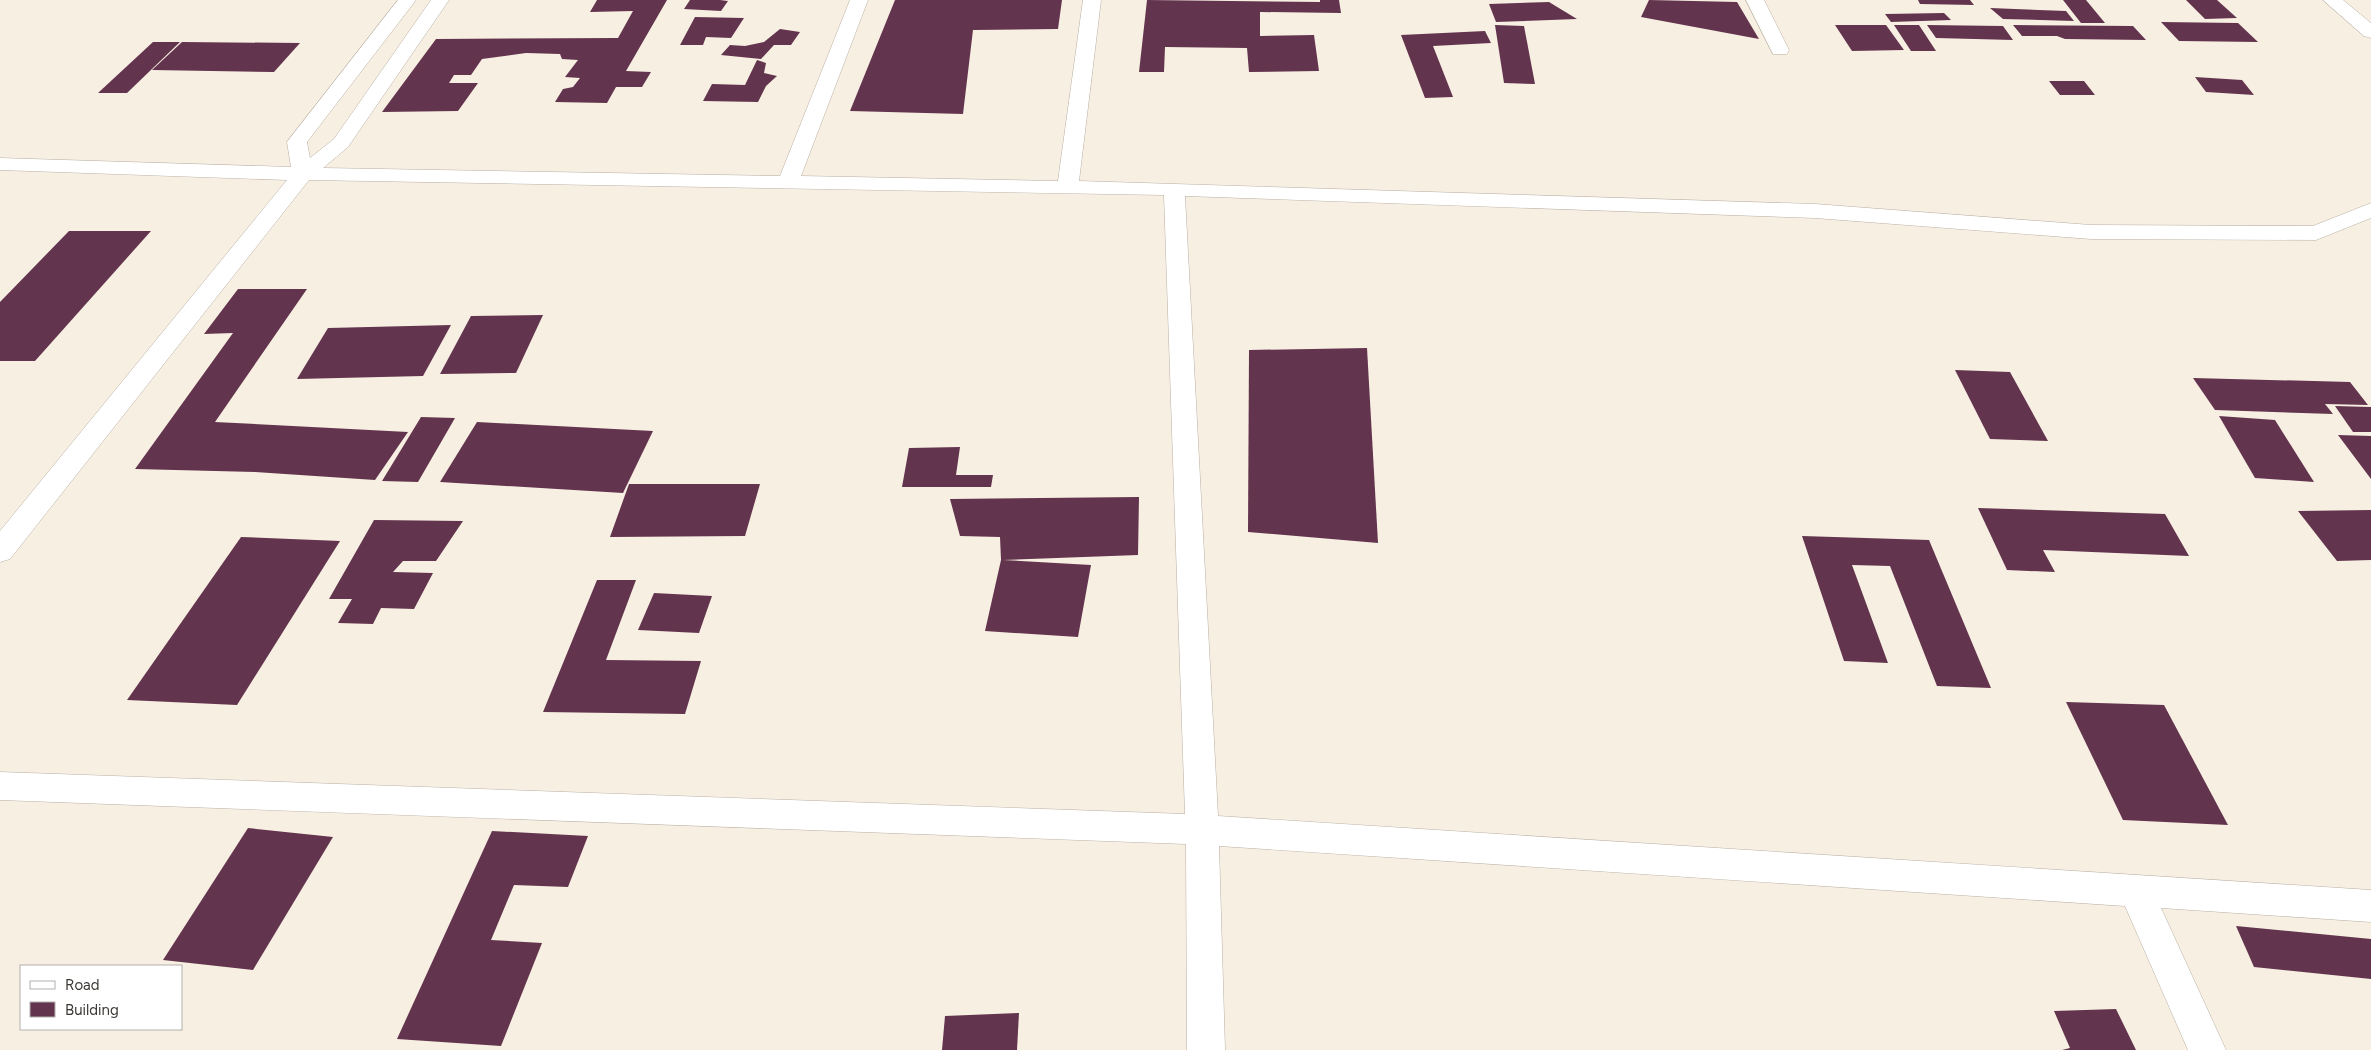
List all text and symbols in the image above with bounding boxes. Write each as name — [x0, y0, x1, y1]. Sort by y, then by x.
legend — [20, 965, 182, 1030]
text: Road — [65, 976, 100, 994]
text: Building — [65, 1001, 119, 1019]

